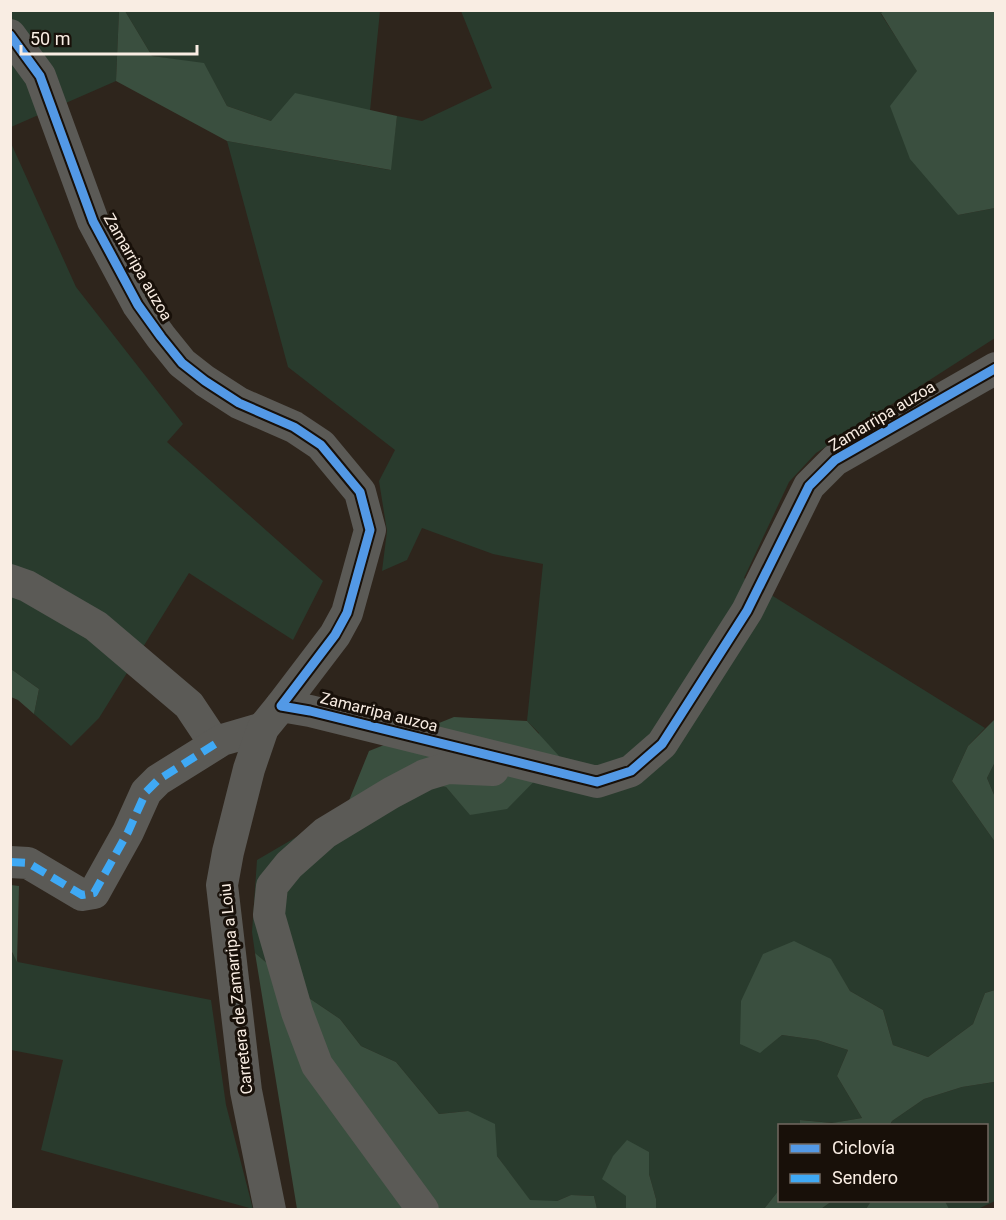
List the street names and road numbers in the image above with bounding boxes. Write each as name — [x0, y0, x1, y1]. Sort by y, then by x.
street label: Zamarripa auzoa — [100, 210, 176, 324]
street label: Zamarripa auzoa — [825, 377, 939, 455]
street label: Zamarripa auzoa — [318, 688, 440, 736]
street label: Carretera de Zamarripa a Loiu — [215, 883, 257, 1095]

